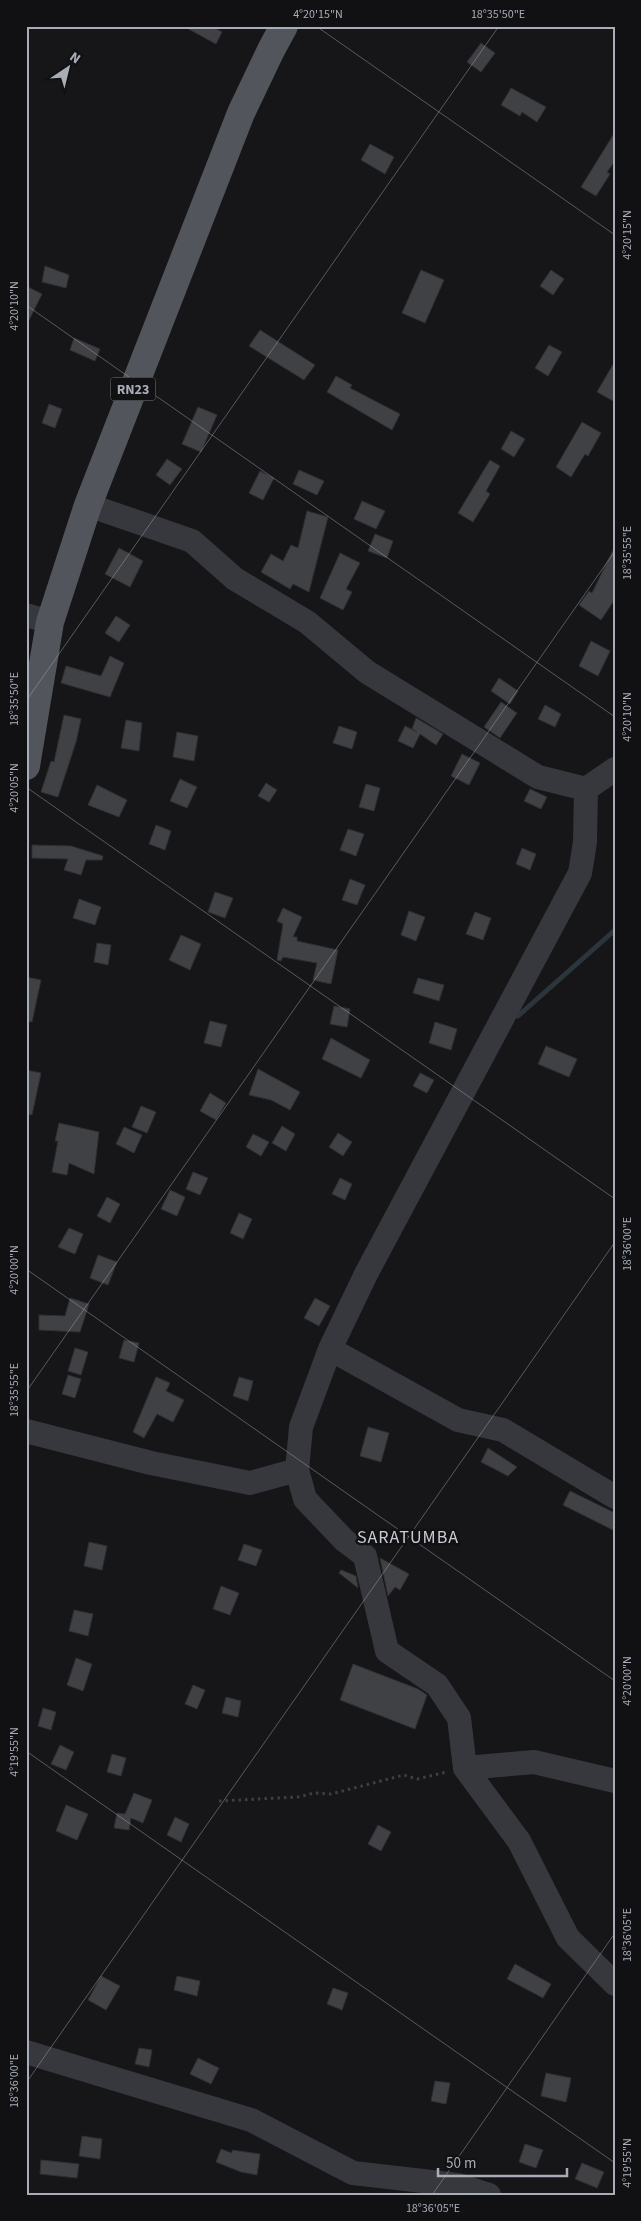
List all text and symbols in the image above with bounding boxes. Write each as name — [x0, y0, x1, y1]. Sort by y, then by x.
text: 4°20'15"N — [293, 6, 343, 23]
text: 18°35'50"E — [471, 6, 525, 23]
north arrow — [42, 42, 92, 92]
text: N — [65, 47, 84, 69]
text: 4°20'15"N — [619, 210, 636, 260]
text: 4°20'10"N — [6, 281, 23, 331]
road number: RN23 — [110, 378, 156, 400]
text: 18°35'55"E — [619, 526, 636, 580]
text: 18°35'50"E — [6, 672, 23, 726]
text: 4°20'10"N — [619, 692, 636, 742]
text: 4°20'05"N — [6, 763, 23, 813]
text: 18°36'00"E — [619, 1217, 636, 1271]
text: 4°20'00"N — [6, 1245, 23, 1295]
text: 18°35'55"E — [6, 1363, 23, 1417]
district label: SARATUMBA — [357, 1525, 459, 1550]
text: 4°20'00"N — [619, 1656, 636, 1706]
text: 4°19'55"N — [6, 1727, 23, 1777]
text: 18°36'05"E — [619, 1908, 636, 1962]
text: 18°36'00"E — [6, 2054, 23, 2108]
text: 4°19'55"N — [619, 2138, 636, 2188]
scale bar — [438, 2146, 567, 2178]
text: 50 m — [446, 2153, 476, 2174]
text: 18°36'05"E — [406, 2200, 460, 2217]

